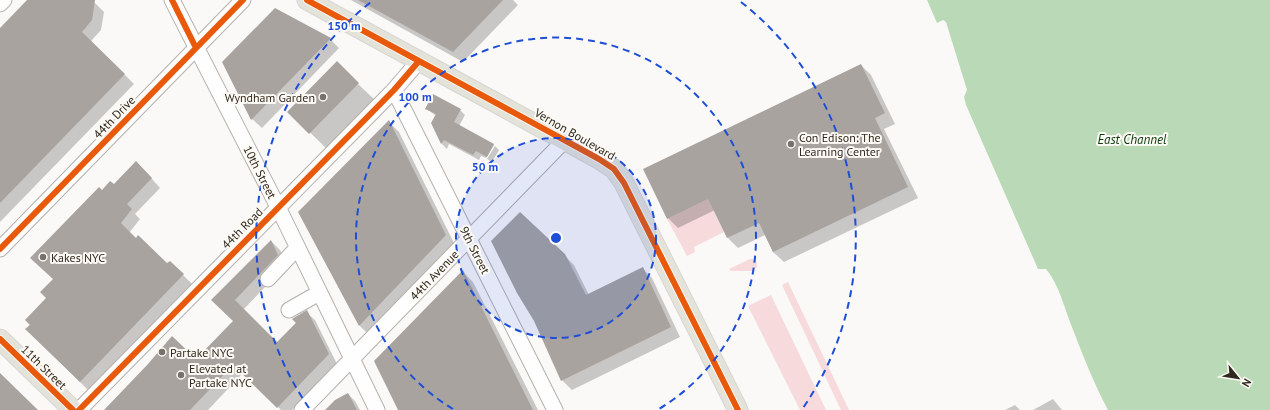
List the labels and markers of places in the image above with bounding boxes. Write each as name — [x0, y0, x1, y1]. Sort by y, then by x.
place label: Wyndham Garden — [225, 90, 315, 105]
marker: Wyndham Garden — [318, 92, 328, 102]
place label: Con Edison: The Learning Center — [799, 130, 881, 159]
marker: Con Edison: The Learning Center — [786, 139, 796, 149]
centre of rings — [549, 231, 563, 245]
place label: Kakes NYC — [51, 250, 105, 265]
marker: Kakes NYC — [38, 252, 48, 262]
place label: Partake NYC — [170, 345, 233, 360]
marker: Partake NYC — [157, 347, 167, 357]
place label: Elevated at Partake NYC — [189, 361, 252, 390]
marker: Elevated at Partake NYC — [176, 370, 186, 380]

